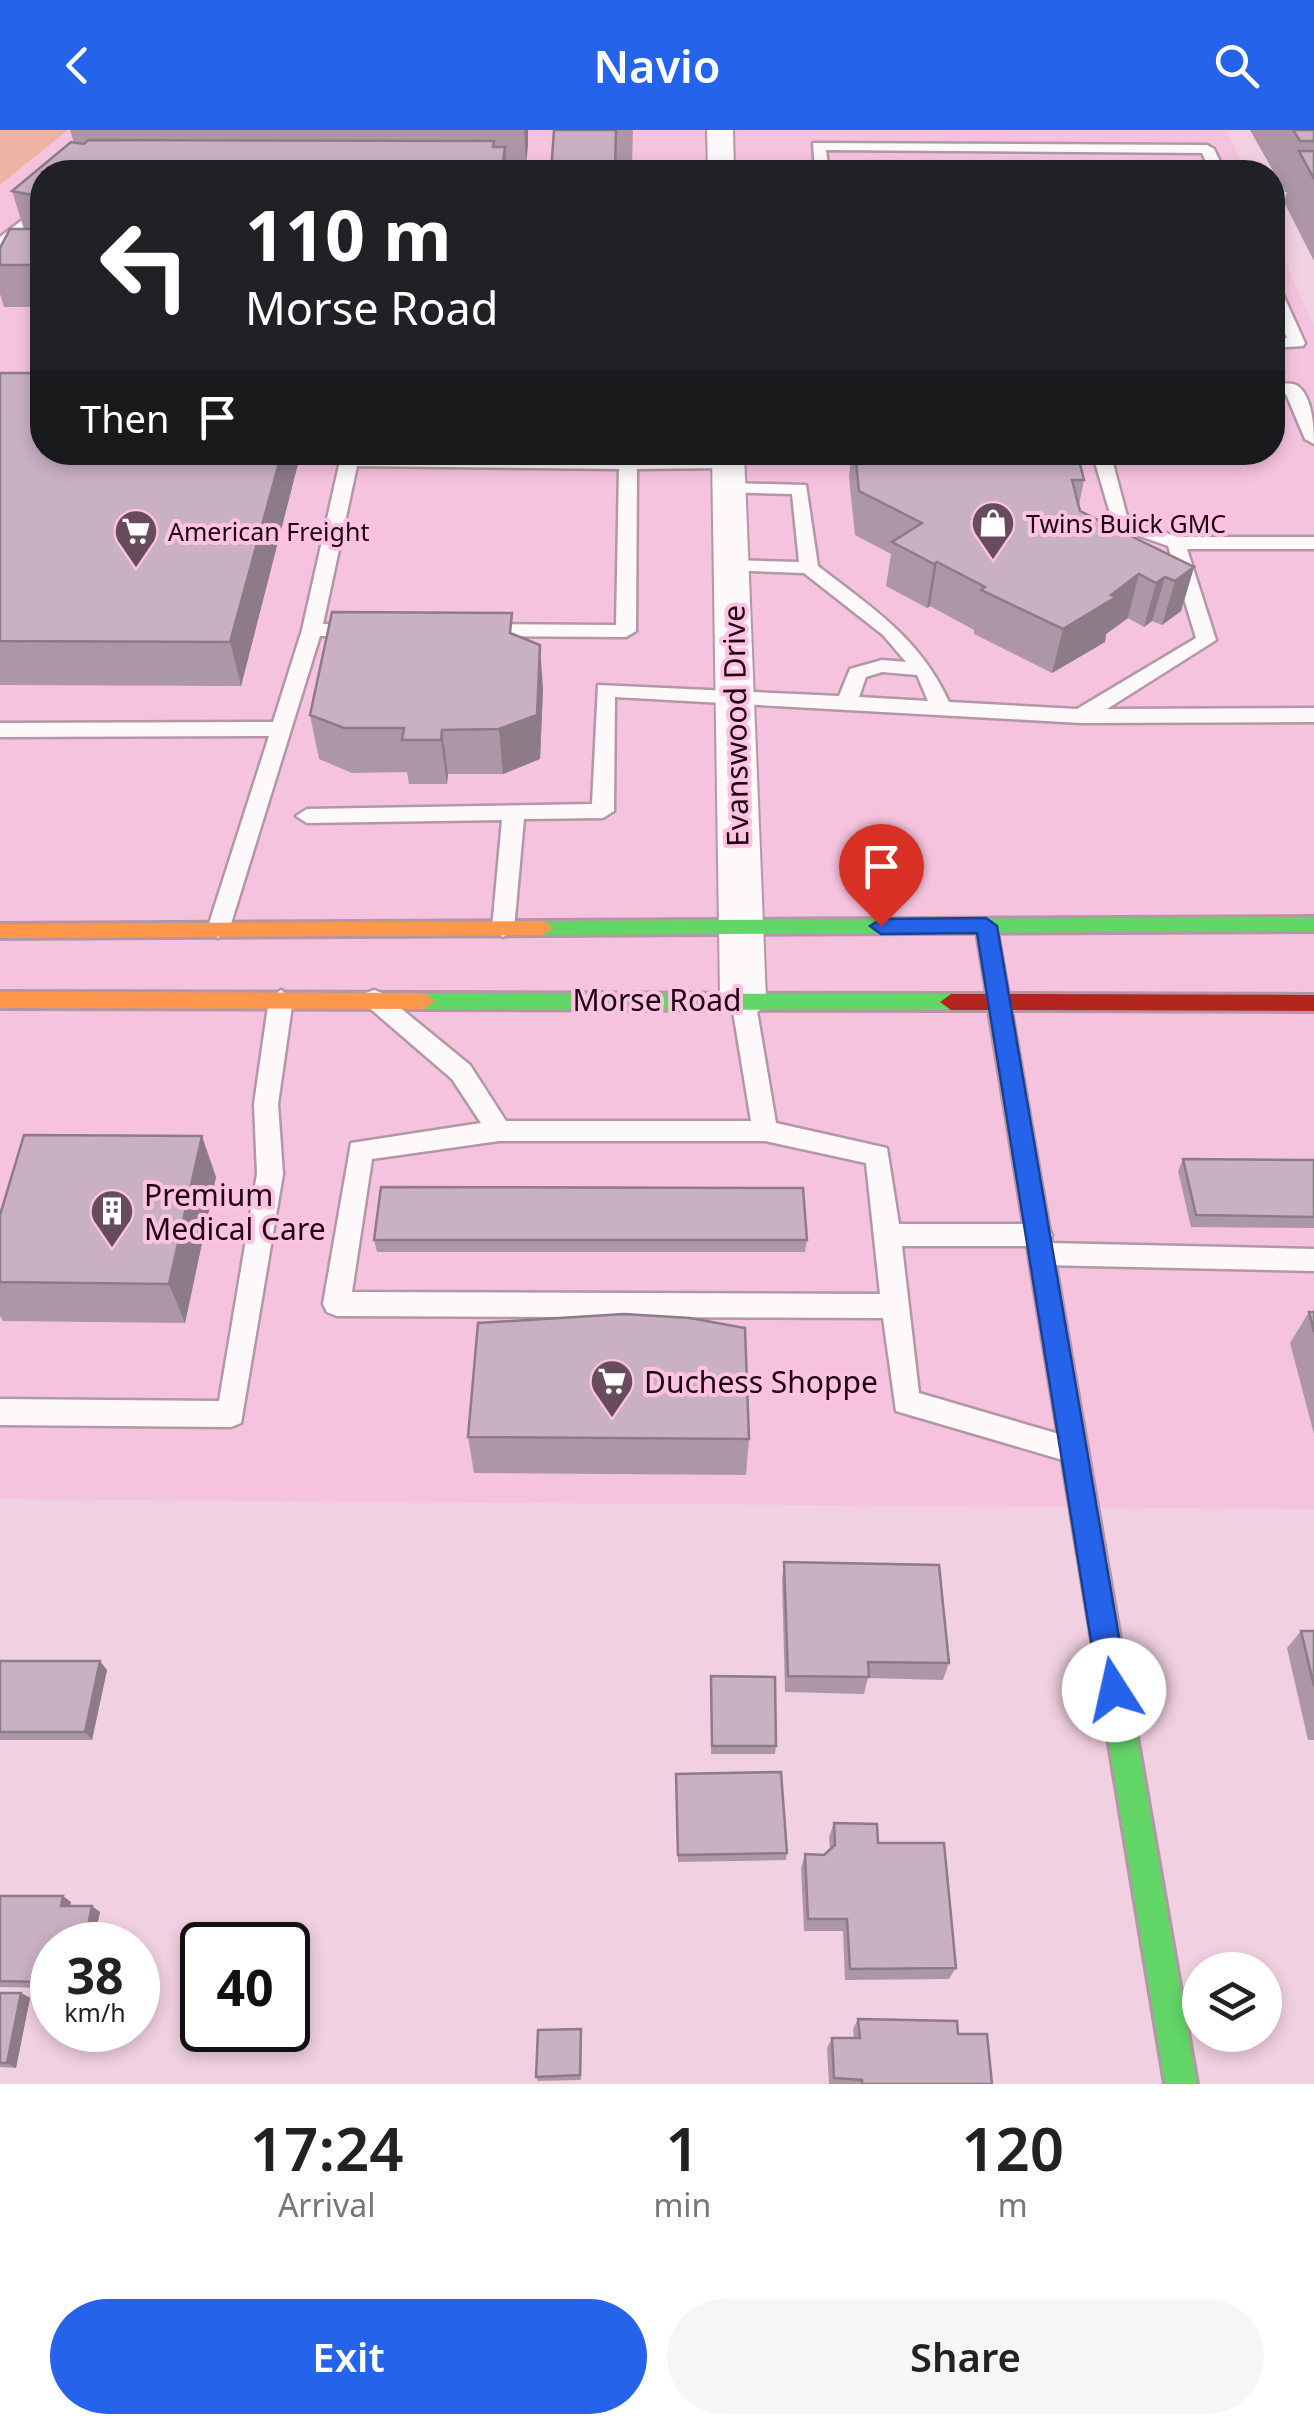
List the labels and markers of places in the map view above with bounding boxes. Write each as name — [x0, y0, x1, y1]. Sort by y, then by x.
shop icon: Twins Buick GMC — [970, 500, 1016, 561]
place label: Twins Buick GMC — [1026, 506, 1226, 540]
supermarket icon: American Freight — [113, 508, 159, 569]
place label: American Freight — [168, 514, 369, 548]
pin — [839, 824, 924, 927]
place label: Premium Medical Care — [144, 1174, 326, 1249]
building icon: Premium Medical Care — [89, 1188, 135, 1249]
supermarket icon: Duchess Shoppe — [589, 1358, 635, 1419]
place label: Duchess Shoppe — [644, 1361, 878, 1402]

